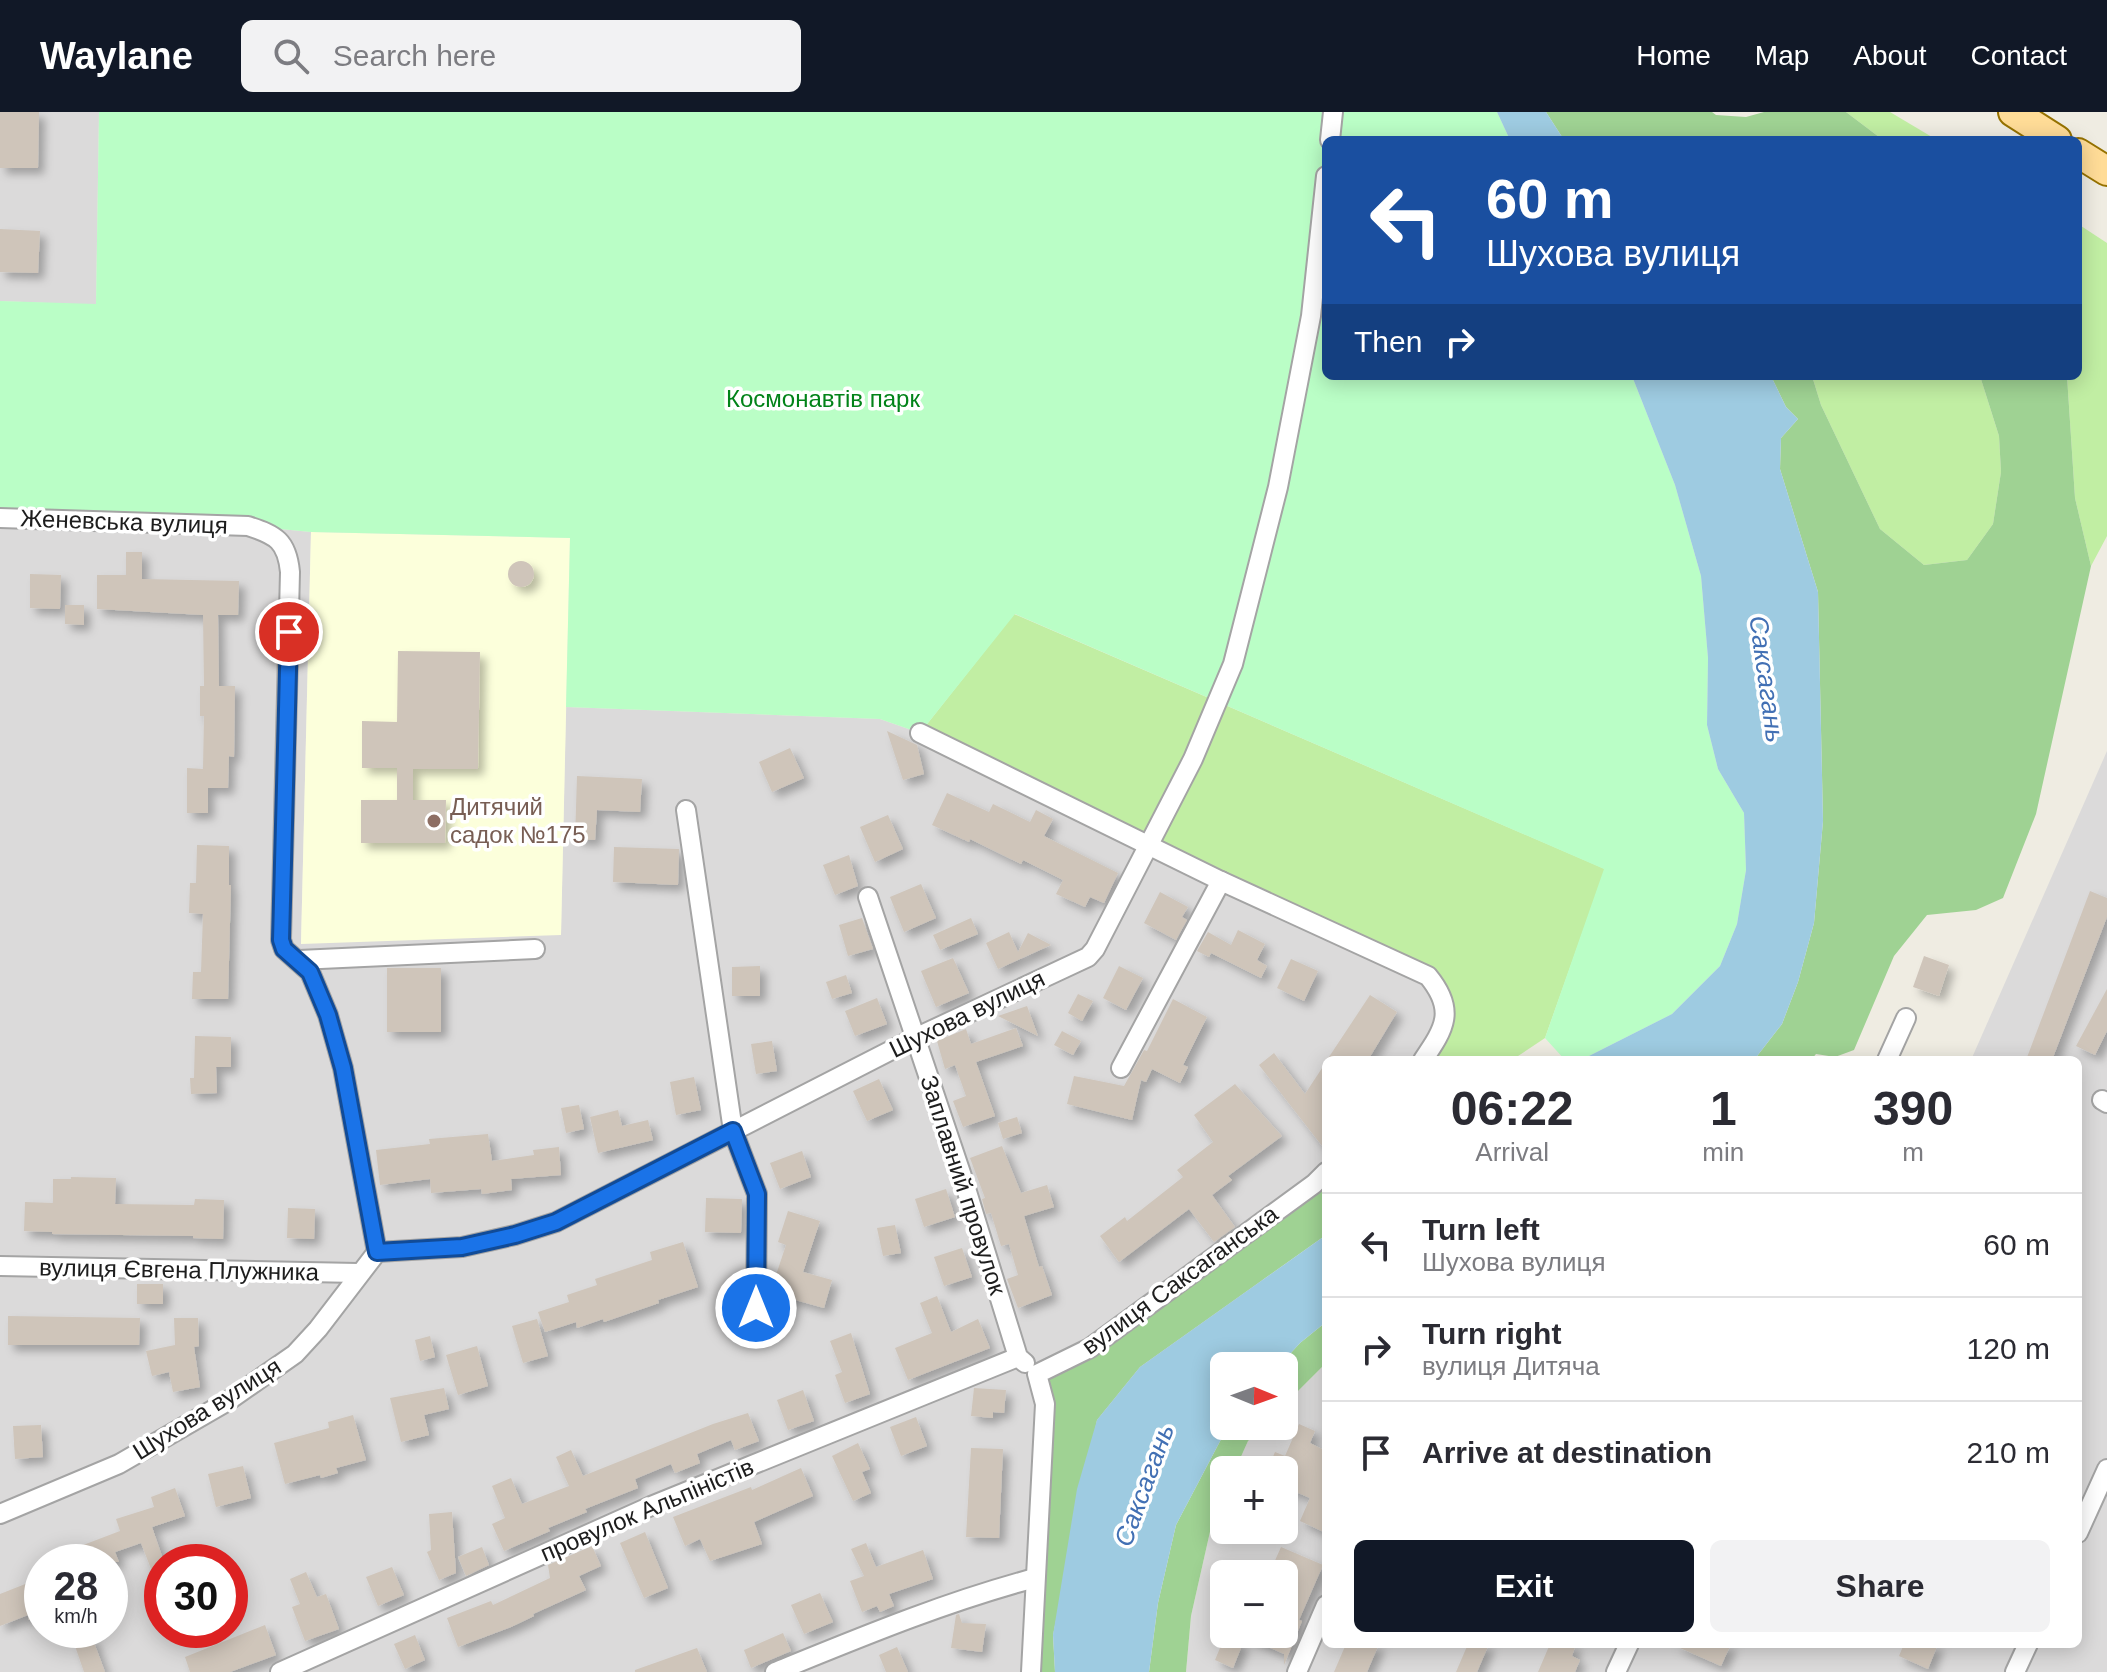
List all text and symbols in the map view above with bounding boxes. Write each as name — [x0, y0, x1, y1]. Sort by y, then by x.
search box — [241, 20, 801, 92]
icon: search — [269, 34, 313, 78]
text: Waylane — [40, 35, 193, 77]
text: Search here — [333, 39, 496, 72]
text: Home — [1636, 40, 1711, 71]
text: Map — [1755, 40, 1809, 71]
text: About — [1853, 40, 1927, 71]
text: Contact — [1971, 40, 2067, 71]
text: 60 m — [1486, 167, 1614, 230]
icon: left — [1354, 168, 1458, 272]
text: Шухова вулиця — [1486, 233, 1740, 274]
icon: right — [1438, 320, 1482, 364]
text: Then — [1354, 325, 1422, 358]
park label: Космонавтів парк — [726, 385, 920, 412]
street label: Женевська вулиця — [20, 504, 228, 539]
pin — [255, 598, 323, 666]
icon: arrive — [267, 610, 311, 654]
water label: Саксагань — [1743, 614, 1791, 744]
place label: Дитячий садок №175 — [450, 793, 586, 848]
marker: Дитячий садок №175 — [425, 812, 443, 830]
street label: Шухова вулиця — [885, 964, 1049, 1063]
street label: Заплавний провулок — [915, 1072, 1012, 1298]
text: 06:22 — [1451, 1082, 1574, 1135]
text: 1 — [1710, 1082, 1737, 1135]
text: 390 — [1873, 1082, 1953, 1135]
text: Arrival — [1475, 1137, 1549, 1167]
text: min — [1702, 1137, 1744, 1167]
text: m — [1902, 1137, 1924, 1167]
street label: вулиця Саксаганська — [1077, 1199, 1283, 1360]
text: Turn left — [1422, 1213, 1540, 1246]
icon: left — [1354, 1223, 1398, 1267]
text: 60 m — [1983, 1228, 2050, 1261]
text: Шухова вулиця — [1422, 1247, 1606, 1277]
street label: вулиця Євгена Плужника — [39, 1254, 320, 1285]
position arrow — [714, 1266, 798, 1350]
text: Turn right — [1422, 1317, 1561, 1350]
icon: right — [1354, 1327, 1398, 1371]
text: 120 m — [1967, 1332, 2050, 1365]
text: вулиця Дитяча — [1422, 1351, 1600, 1381]
street label: Шухова вулиця — [128, 1352, 286, 1465]
north arrow — [1210, 1352, 1298, 1440]
map controls — [1210, 1352, 1298, 1648]
water label: Саксагань — [1108, 1420, 1180, 1550]
icon: arrive — [1354, 1431, 1398, 1475]
text: Arrive at destination — [1422, 1436, 1712, 1469]
text: 210 m — [1967, 1436, 2050, 1469]
street label: провулок Альпіністів — [536, 1452, 757, 1567]
button: + — [1210, 1456, 1298, 1544]
button: Exit — [1354, 1540, 1694, 1632]
button: Share — [1710, 1540, 2050, 1632]
speed limit sign: 30 — [144, 1544, 248, 1648]
button: − — [1210, 1560, 1298, 1648]
text: 28 — [54, 1564, 98, 1608]
text: km/h — [54, 1605, 98, 1627]

